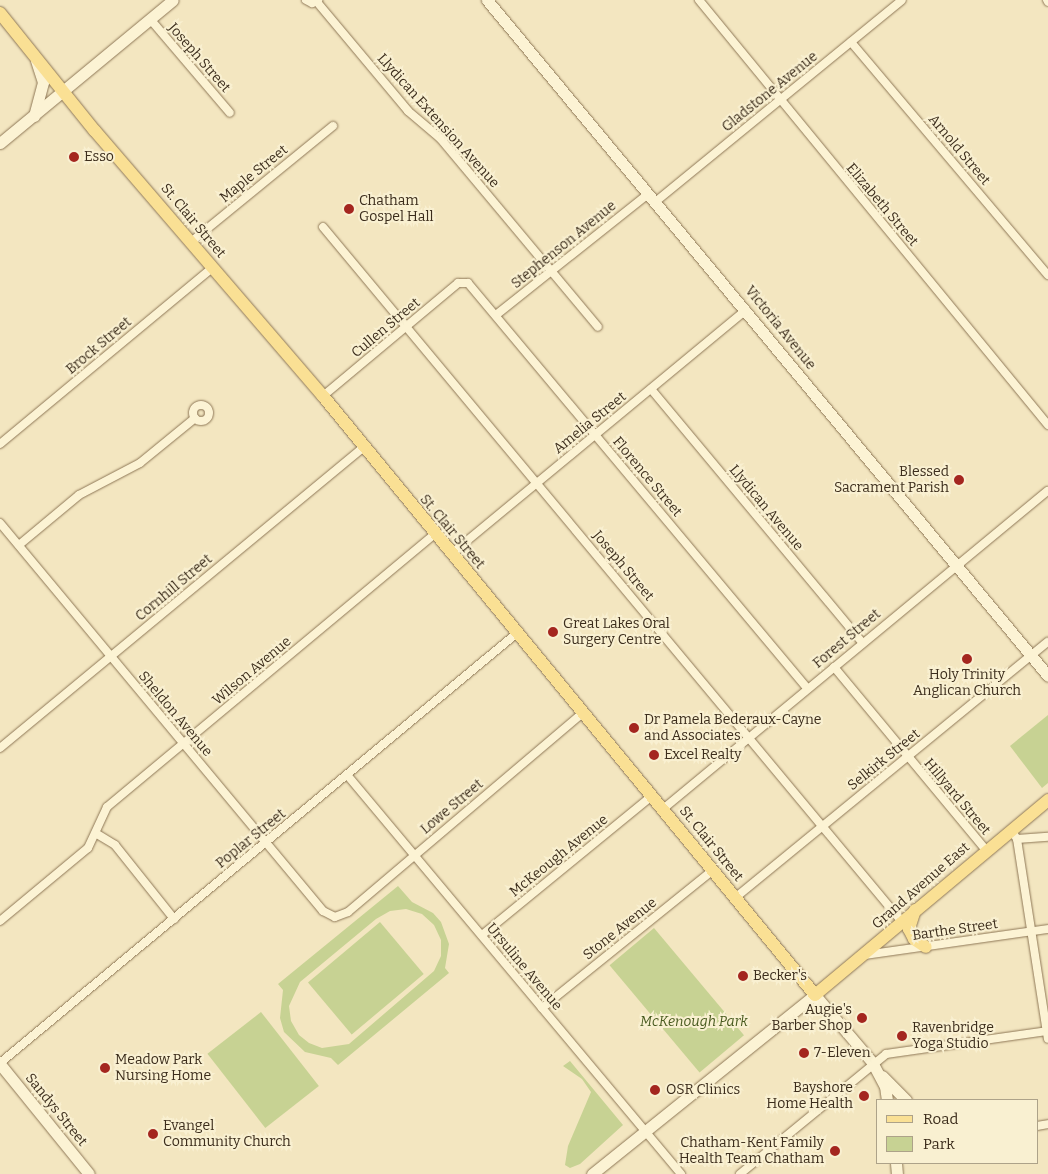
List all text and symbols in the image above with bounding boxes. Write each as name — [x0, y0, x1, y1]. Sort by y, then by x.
street label: Joseph Street — [164, 20, 234, 96]
street label: Gladstone Avenue — [719, 48, 821, 136]
street label: Llydican Extension Avenue — [373, 51, 503, 191]
street label: Arnold Street — [925, 111, 993, 189]
street label: Maple Street — [217, 142, 291, 206]
place label: Esso — [84, 149, 114, 165]
marker: Esso — [68, 151, 80, 163]
street label: Elizabeth Street — [842, 160, 922, 250]
street label: St. Clair Street — [157, 180, 229, 262]
place label: Chatham Gospel Hall — [359, 193, 433, 226]
street label: Stephenson Avenue — [508, 198, 620, 292]
marker: Chatham Gospel Hall — [343, 203, 355, 215]
street label: Victoria Avenue — [741, 283, 819, 373]
street label: Cullen Street — [348, 294, 424, 362]
street label: Brock Street — [63, 314, 135, 378]
street label: Amelia Street — [550, 389, 630, 457]
street label: Florence Street — [609, 434, 685, 520]
street label: Llydican Avenue — [725, 462, 807, 554]
place label: Blessed Sacrament Parish — [834, 464, 949, 497]
marker: Blessed Sacrament Parish — [953, 474, 965, 486]
street label: St. Clair Street — [416, 491, 488, 573]
street label: Joseph Street — [589, 528, 657, 604]
street label: Cornhill Street — [132, 551, 216, 625]
street label: Forest Street — [810, 606, 884, 672]
place label: Great Lakes Oral Surgery Centre — [563, 616, 670, 648]
marker: Great Lakes Oral Surgery Centre — [547, 626, 559, 638]
street label: Wilson Avenue — [209, 633, 295, 709]
marker: Holy Trinity Anglican Church — [961, 653, 973, 665]
place label: Holy Trinity Anglican Church — [913, 667, 1021, 700]
street label: Sheldon Avenue — [134, 668, 216, 760]
place label: Dr Pamela Bederaux-Cayne and Associates — [644, 712, 822, 744]
marker: Dr Pamela Bederaux-Cayne and Associates — [628, 722, 640, 734]
street label: Selkirk Street — [845, 726, 923, 794]
place label: Excel Realty — [664, 747, 742, 763]
marker: Excel Realty — [648, 749, 660, 761]
street label: Hillyard Street — [920, 755, 994, 839]
street label: Lowe Street — [417, 776, 487, 838]
street label: St. Clair Street — [676, 803, 746, 885]
street label: Poplar Street — [213, 806, 289, 872]
street label: McKeough Avenue — [507, 811, 611, 901]
street label: Grand Avenue East — [869, 839, 973, 933]
street label: Stone Avenue — [580, 894, 660, 964]
street label: Barthe Street — [911, 916, 999, 944]
street label: Ursuline Avenue — [483, 920, 565, 1014]
place label: Becker's — [753, 968, 807, 984]
marker: Becker's — [737, 970, 749, 982]
place label: Augie's Barber Shop — [771, 1002, 852, 1034]
marker: Augie's Barber Shop — [856, 1012, 868, 1024]
park label: McKenough Park — [640, 1014, 748, 1030]
place label: Ravenbridge Yoga Studio — [912, 1020, 994, 1052]
marker: Ravenbridge Yoga Studio — [896, 1030, 908, 1042]
place label: 7-Eleven — [814, 1045, 871, 1061]
marker: 7-Eleven — [798, 1047, 810, 1059]
place label: Meadow Park Nursing Home — [115, 1052, 211, 1084]
marker: Meadow Park Nursing Home — [99, 1062, 111, 1074]
street label: Sandys Street — [22, 1070, 90, 1150]
place label: Bayshore Home Health — [766, 1080, 853, 1112]
place label: OSR Clinics — [666, 1082, 740, 1098]
marker: OSR Clinics — [648, 1083, 662, 1097]
marker: Bayshore Home Health — [857, 1089, 871, 1103]
legend — [876, 1099, 1038, 1164]
text: Road — [923, 1110, 958, 1128]
place label: Evangel Community Church — [163, 1118, 291, 1150]
marker: Evangel Community Church — [147, 1128, 159, 1140]
place label: Chatham-Kent Family Health Team Chatham — [679, 1135, 824, 1168]
text: Park — [923, 1135, 955, 1153]
marker: Chatham-Kent Family Health Team Chatham — [828, 1144, 842, 1158]

